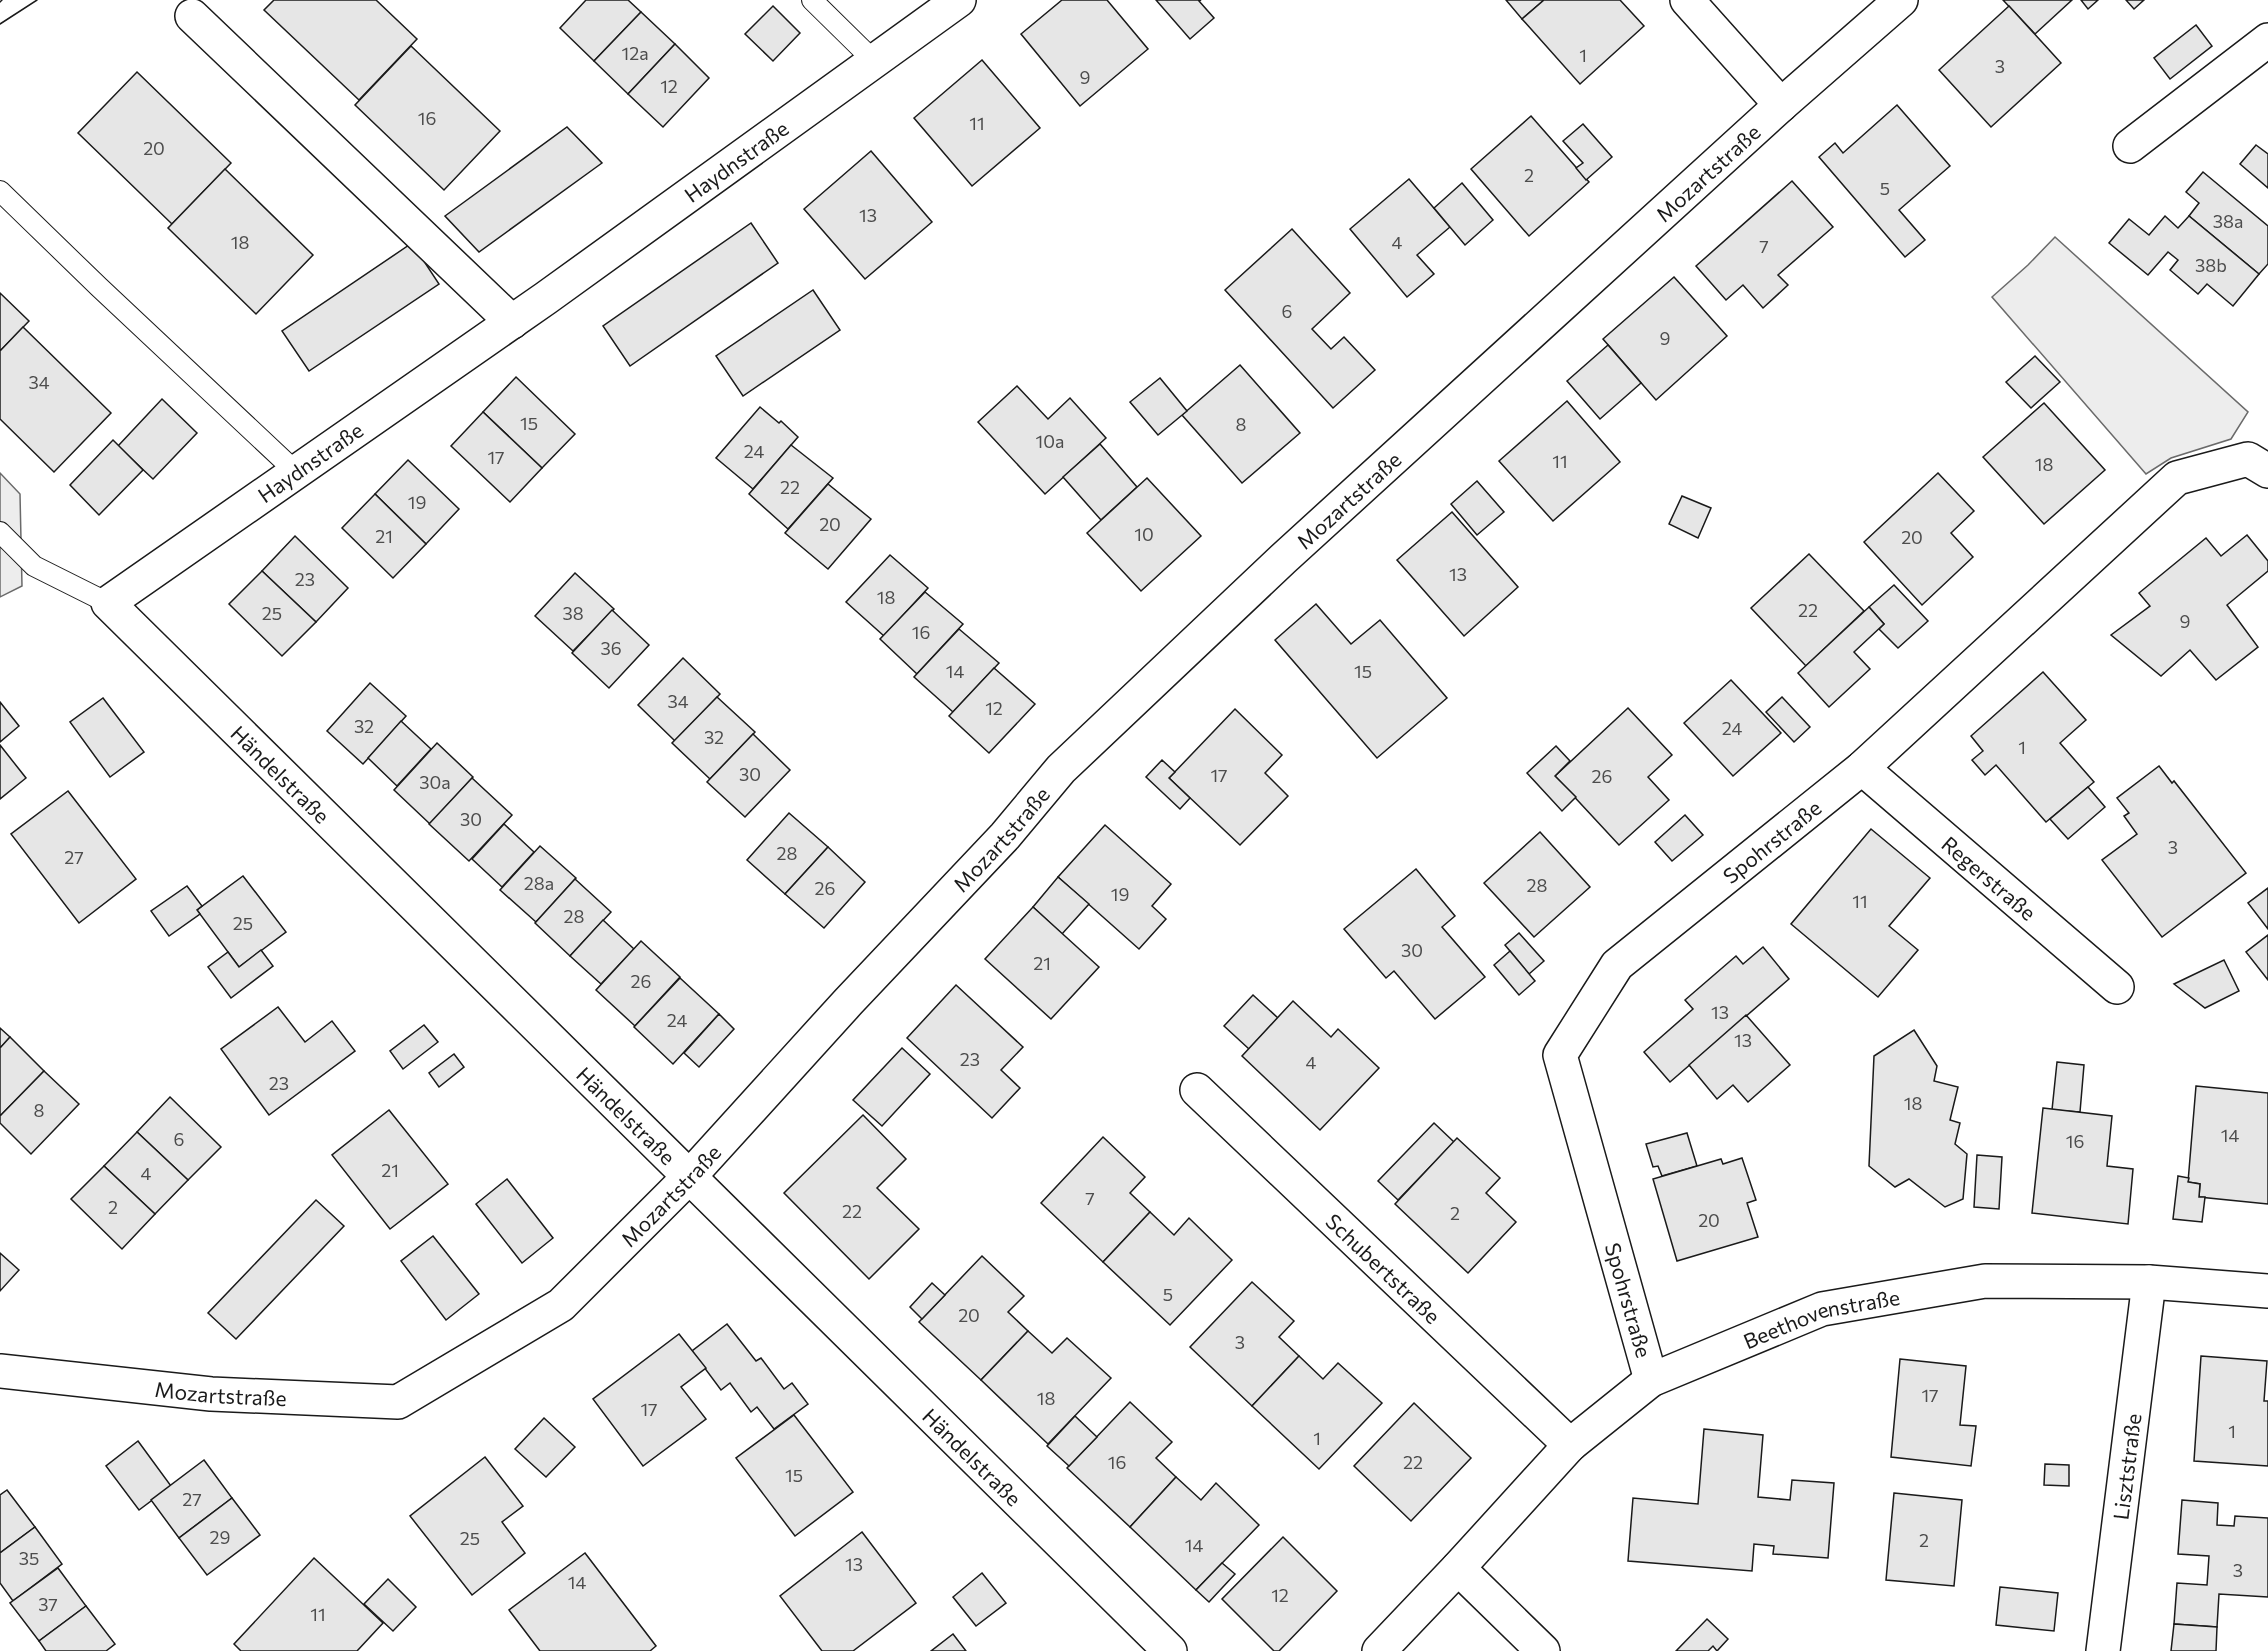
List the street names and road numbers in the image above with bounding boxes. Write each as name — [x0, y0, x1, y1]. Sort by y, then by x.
street label: Haydnstraße — [679, 115, 793, 207]
street label: Mozartstraße — [1650, 119, 1764, 226]
street label: Haydnstraße — [253, 417, 367, 507]
street label: Mozartstraße — [1291, 446, 1405, 553]
street label: Händelstraße — [226, 720, 335, 828]
street label: Mozartstraße — [947, 781, 1054, 896]
street label: Spohrstraße — [1717, 794, 1825, 888]
street label: Regerstraße — [1937, 830, 2042, 925]
street label: Händelstraße — [572, 1061, 681, 1169]
street label: Mozartstraße — [615, 1139, 725, 1251]
street label: Schubertstraße — [1322, 1208, 1446, 1328]
street label: Spohrstraße — [1601, 1240, 1657, 1360]
street label: Beethovenstraße — [1739, 1283, 1902, 1353]
street label: Mozartstraße — [154, 1375, 287, 1410]
street label: Händelstraße — [918, 1402, 1027, 1510]
street label: Lisztstraße — [2107, 1412, 2145, 1521]

